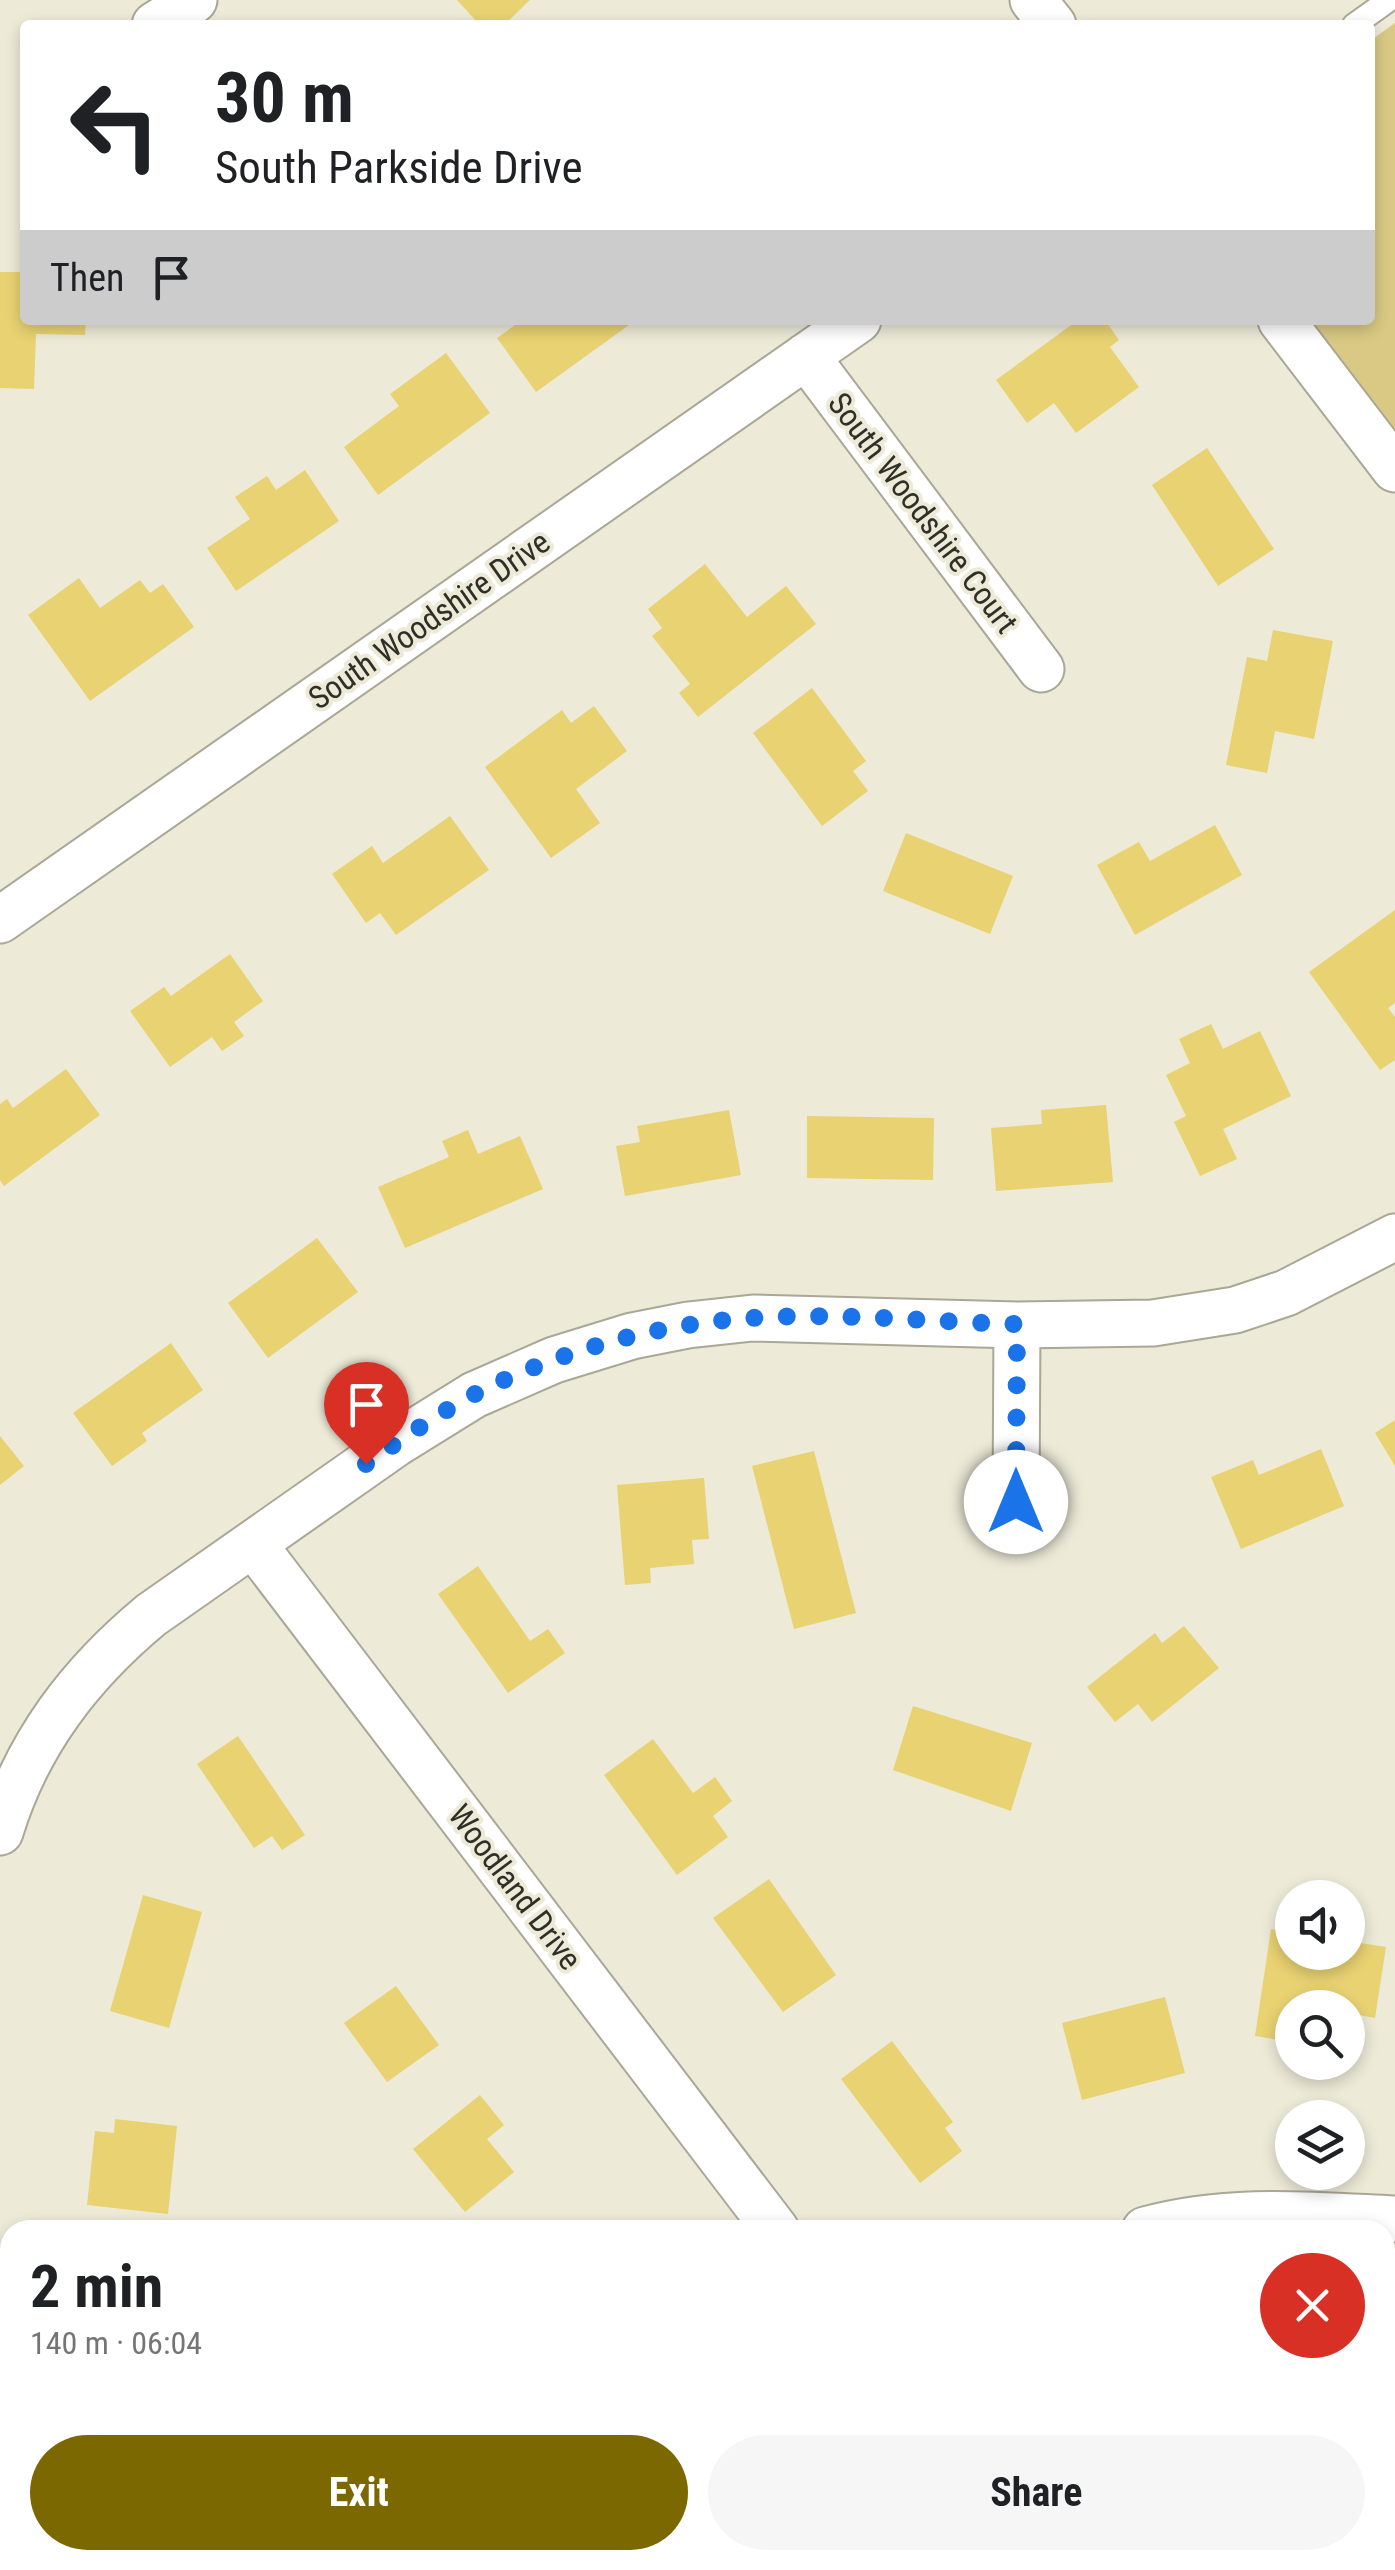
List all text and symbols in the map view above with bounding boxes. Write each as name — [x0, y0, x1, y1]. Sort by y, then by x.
text: 30 m — [215, 57, 354, 139]
icon: left — [50, 60, 180, 190]
text: South Parkside Drive — [215, 141, 583, 194]
icon: arrive — [144, 250, 199, 305]
text: Then — [50, 256, 124, 300]
street label: South Woodshire Court — [820, 385, 1026, 641]
street label: South Woodshire Drive — [301, 523, 557, 717]
pin — [324, 1362, 409, 1465]
icon: arrive — [339, 1377, 394, 1432]
position arrow — [964, 1450, 1068, 1554]
street label: Woodland Drive — [441, 1797, 589, 1977]
map controls — [1275, 1880, 1365, 2190]
button: sound — [1275, 1880, 1365, 1970]
button: search — [1275, 1990, 1365, 2080]
button: layers — [1275, 2100, 1365, 2190]
text: 2 min — [30, 2251, 163, 2322]
button: close — [1260, 2253, 1365, 2358]
text: 140 m · 06:04 — [30, 2324, 202, 2362]
button: Exit — [30, 2435, 688, 2550]
button: Share — [708, 2435, 1365, 2550]

